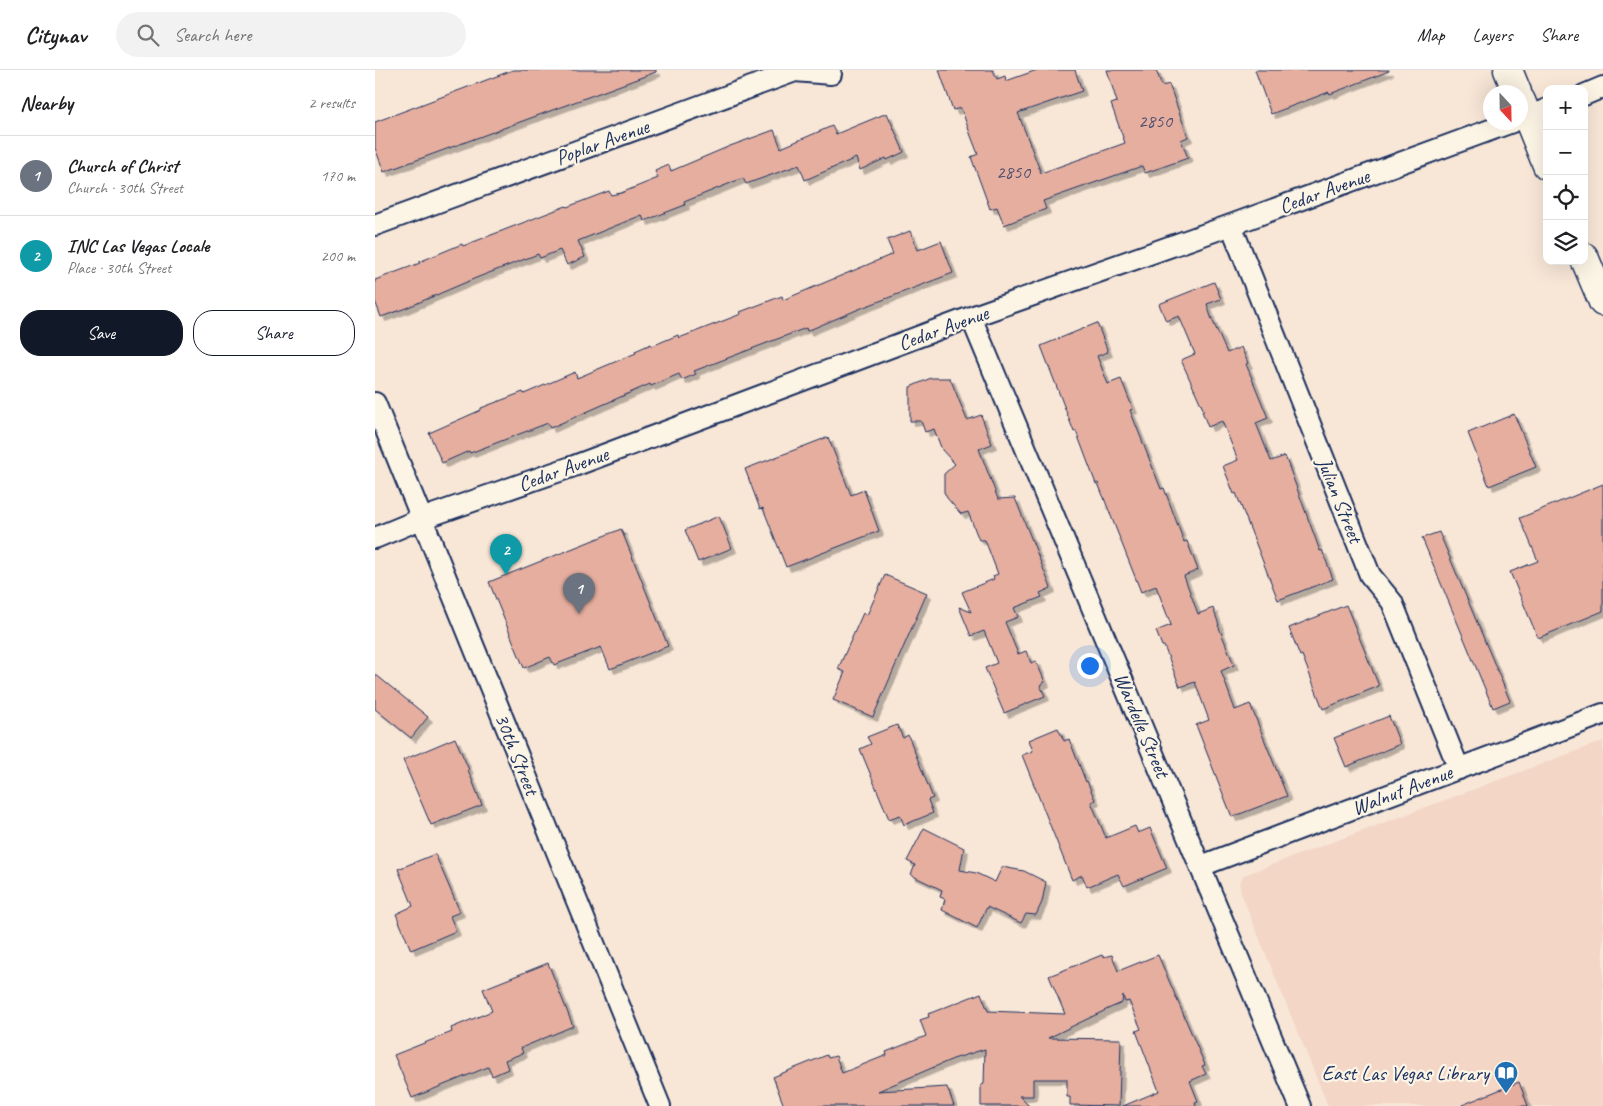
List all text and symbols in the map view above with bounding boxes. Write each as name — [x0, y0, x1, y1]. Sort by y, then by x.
search box — [116, 12, 466, 57]
text: Citynav — [25, 20, 86, 50]
icon: search — [134, 21, 162, 49]
text: Search here — [174, 23, 251, 47]
text: Map — [1417, 24, 1445, 46]
text: Layers — [1473, 24, 1512, 46]
text: Share — [1540, 24, 1578, 46]
north arrow — [1483, 85, 1528, 130]
map controls — [1543, 85, 1588, 265]
button: + — [1543, 85, 1588, 130]
text: Nearby — [20, 90, 73, 116]
text: 2 results — [308, 93, 355, 113]
house number: 2850 — [1138, 109, 1174, 133]
street label: Poplar Avenue — [552, 113, 653, 171]
button: − — [1543, 130, 1588, 175]
text: Church of Christ — [67, 154, 178, 178]
house number: 2850 — [996, 160, 1032, 184]
street label: Cedar Avenue — [1275, 162, 1374, 219]
text: 1 — [32, 166, 40, 186]
text: 170 m — [321, 166, 355, 186]
button: locate — [1543, 175, 1588, 220]
text: Church · 30th Street — [67, 178, 183, 198]
button: layers — [1543, 220, 1588, 265]
text: INC Las Vegas Locale — [67, 234, 209, 258]
text: 2 — [32, 246, 40, 266]
text: 200 m — [321, 246, 355, 266]
text: Place · 30th Street — [67, 258, 171, 278]
street label: Cedar Avenue — [894, 299, 993, 356]
button: Save — [20, 310, 183, 356]
button: Share — [193, 310, 355, 356]
street label: Cedar Avenue — [514, 440, 613, 497]
street label: Julian Street — [1311, 453, 1370, 548]
pin: 2 — [490, 534, 522, 575]
pin: 1 — [563, 573, 595, 614]
your location — [1077, 653, 1103, 679]
street label: Wardelle Street — [1108, 669, 1177, 783]
street label: 30th Street — [489, 709, 546, 801]
street label: Walnut Avenue — [1348, 759, 1457, 821]
place label: East Las Vegas Library — [1322, 1060, 1491, 1086]
library icon: East Las Vegas Library — [1493, 1060, 1519, 1094]

